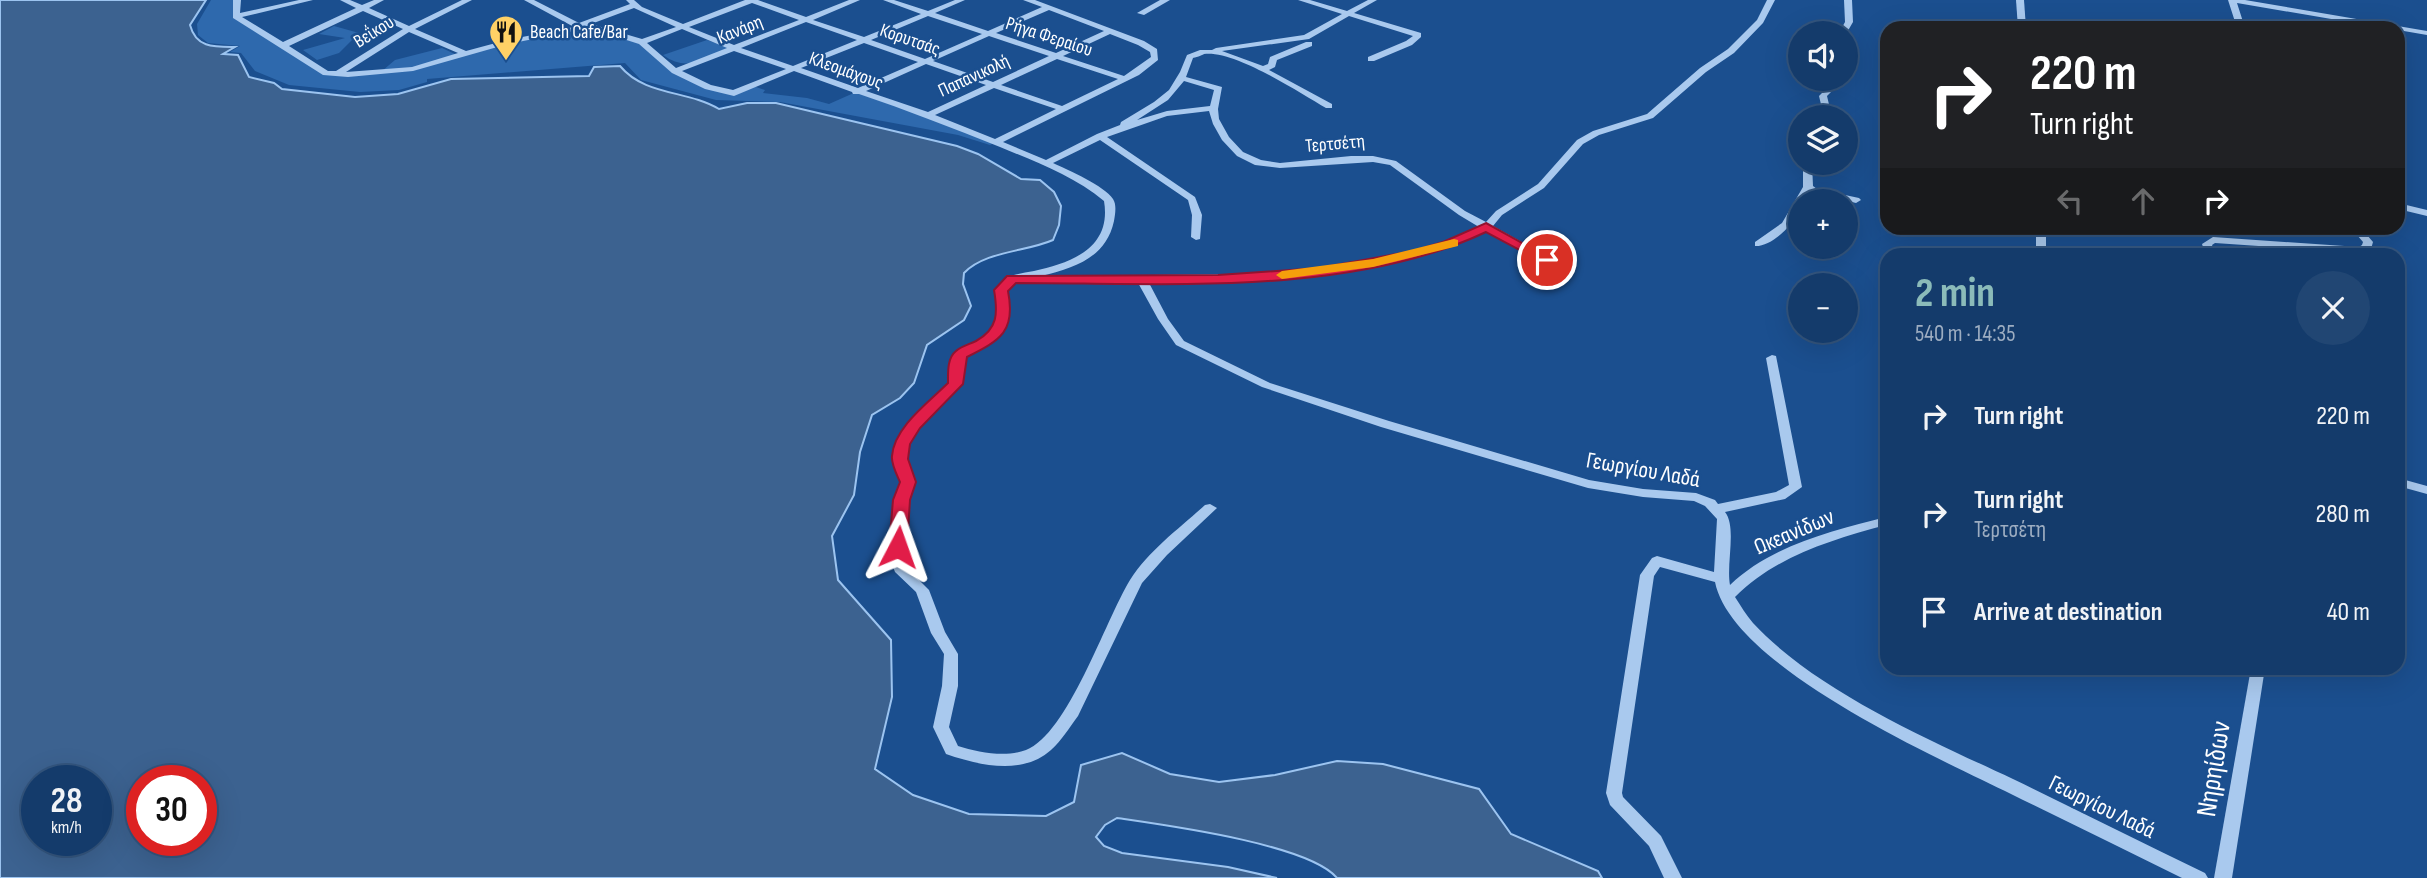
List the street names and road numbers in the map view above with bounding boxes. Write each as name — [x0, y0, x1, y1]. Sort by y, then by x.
street label: Κανάρη — [714, 10, 766, 50]
street label: Βεΐκου — [350, 11, 398, 53]
street label: Ρήγα Φεραίου — [1003, 12, 1095, 62]
street label: Κορυτσάς — [877, 19, 943, 61]
street label: Κλεομάχους — [806, 47, 886, 95]
street label: Παπανικολή — [935, 49, 1013, 103]
street label: Τερτσέτη — [1304, 130, 1366, 158]
street label: Γεωργίου Λαδά — [1584, 446, 1702, 494]
street label: Ωκεανίδων — [1750, 503, 1838, 561]
street label: Νηρηίδων — [2190, 719, 2238, 819]
street label: Γεωργίου Λαδά — [2044, 769, 2160, 845]

